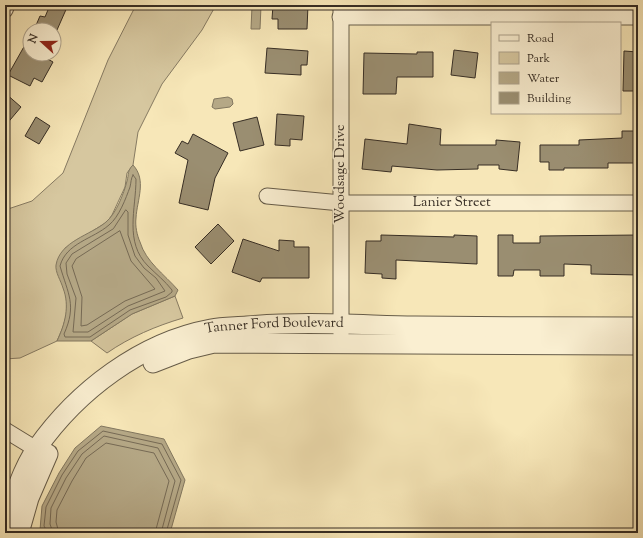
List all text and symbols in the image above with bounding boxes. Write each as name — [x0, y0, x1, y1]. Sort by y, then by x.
north arrow — [22, 22, 62, 62]
legend — [491, 22, 621, 114]
text: Road — [527, 30, 554, 48]
text: N — [24, 32, 43, 47]
text: Park — [527, 50, 550, 68]
text: Water — [527, 70, 560, 88]
text: Building — [527, 90, 571, 108]
street label: Woodsage Drive — [331, 124, 351, 224]
street label: Lanier Street — [413, 193, 491, 213]
street label: Tanner Ford Boulevard — [203, 314, 344, 340]

